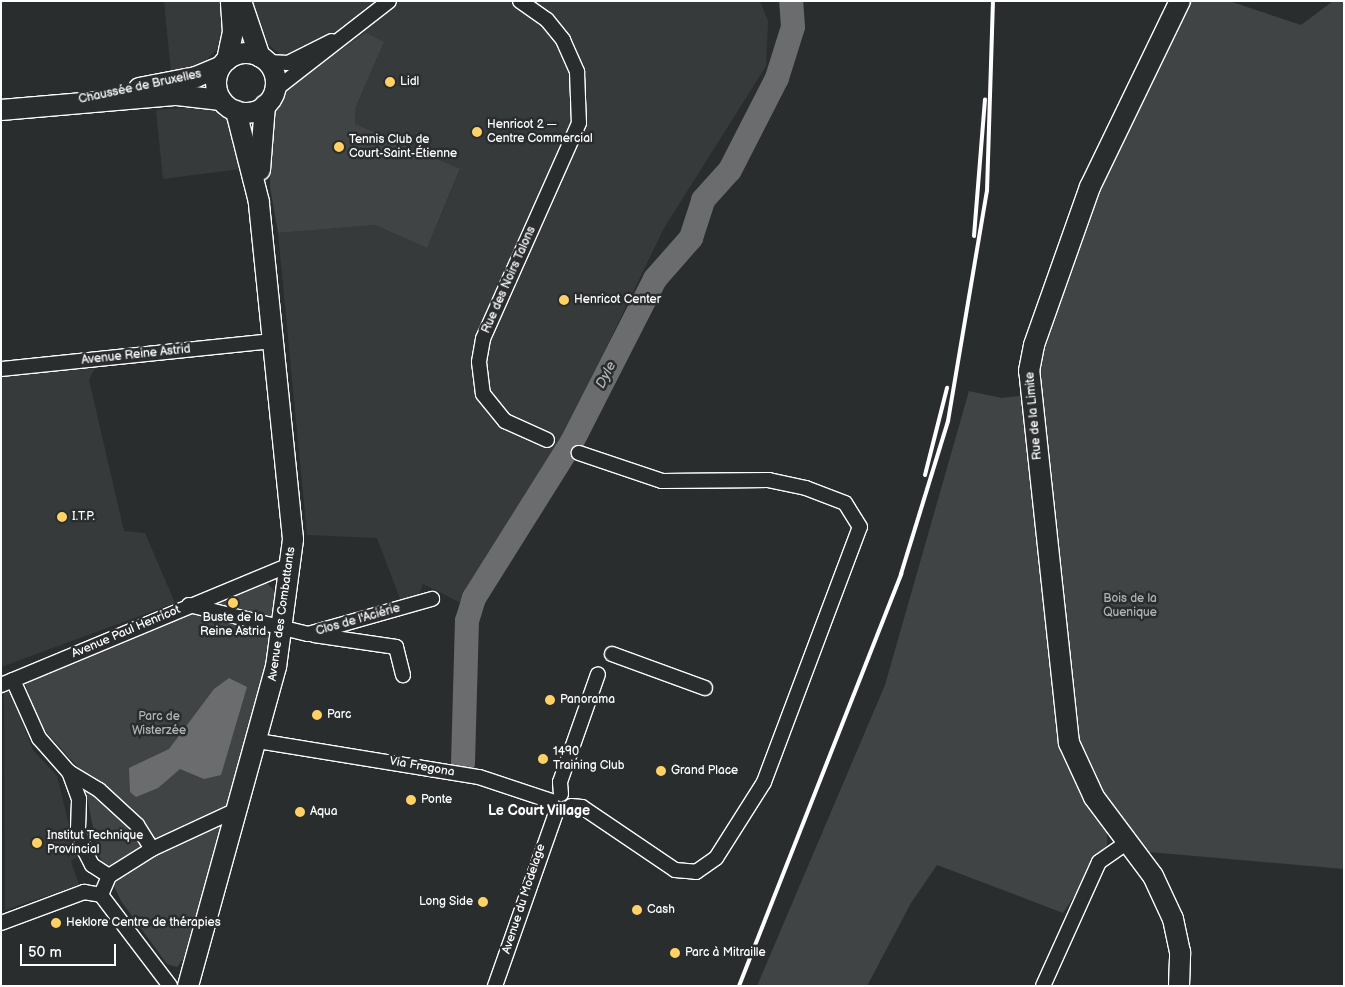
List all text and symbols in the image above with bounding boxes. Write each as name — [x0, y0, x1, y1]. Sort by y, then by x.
street label: Chaussée de Bruxelles — [77, 67, 203, 107]
place label: Lidl — [400, 75, 419, 89]
marker: Lidl — [384, 76, 396, 88]
place label: Henricot 2 — Centre Commercial — [487, 118, 593, 146]
marker: Henricot 2 — Centre Commercial — [471, 126, 483, 138]
place label: Tennis Club de Court-Saint-Étienne — [349, 133, 457, 161]
marker: Tennis Club de Court-Saint-Étienne — [333, 141, 345, 153]
street label: Rue des Noirs Talons — [479, 224, 539, 336]
place label: Henricot Center — [574, 293, 661, 307]
marker: Henricot Center — [558, 294, 570, 306]
street label: Avenue Reine Astrid — [81, 342, 191, 368]
water label: Dyle — [592, 359, 620, 391]
street label: Rue de la Limite — [1023, 371, 1045, 461]
place label: I.T.P. — [72, 510, 95, 524]
marker: I.T.P. — [56, 511, 68, 523]
street label: Avenue des Combattants — [265, 546, 299, 682]
park label: Bois de la Quenique — [1103, 592, 1157, 620]
marker: Buste de la Reine Astrid — [227, 597, 239, 609]
street label: Clos de l'Aciérie — [314, 601, 402, 639]
street label: Avenue Paul Henricot — [70, 603, 182, 661]
place label: Buste de la Reine Astrid — [200, 611, 266, 639]
place label: Panorama — [560, 693, 615, 707]
marker: Panorama — [544, 694, 556, 706]
place label: Parc — [327, 708, 351, 722]
marker: Parc — [311, 709, 323, 721]
park label: Parc de Wisterzée — [132, 710, 186, 738]
place label: 1490 Training Club — [553, 745, 624, 773]
marker: 1490 Training Club — [537, 753, 549, 765]
street label: Via Fregona — [388, 754, 456, 780]
place label: Grand Place — [671, 764, 738, 778]
marker: Grand Place — [655, 765, 667, 777]
place label: Ponte — [421, 793, 452, 807]
marker: Ponte — [405, 794, 417, 806]
district label: Le Court Village — [488, 803, 590, 819]
place label: Aqua — [310, 805, 338, 819]
marker: Aqua — [294, 806, 306, 818]
place label: Institut Technique Provincial — [47, 829, 144, 857]
marker: Institut Technique Provincial — [31, 837, 43, 849]
street label: Avenue du Modelage — [499, 842, 549, 956]
place label: Long Side — [419, 895, 473, 909]
marker: Long Side — [477, 896, 489, 908]
place label: Cash — [647, 903, 675, 917]
marker: Cash — [631, 904, 643, 916]
place label: Heklore Centre de thérapies — [66, 916, 221, 930]
marker: Heklore Centre de thérapies — [50, 917, 62, 929]
scale bar — [22, 934, 119, 966]
text: 50 m — [28, 943, 62, 962]
place label: Parc à Mitraille — [685, 946, 766, 960]
marker: Parc à Mitraille — [669, 947, 681, 959]

